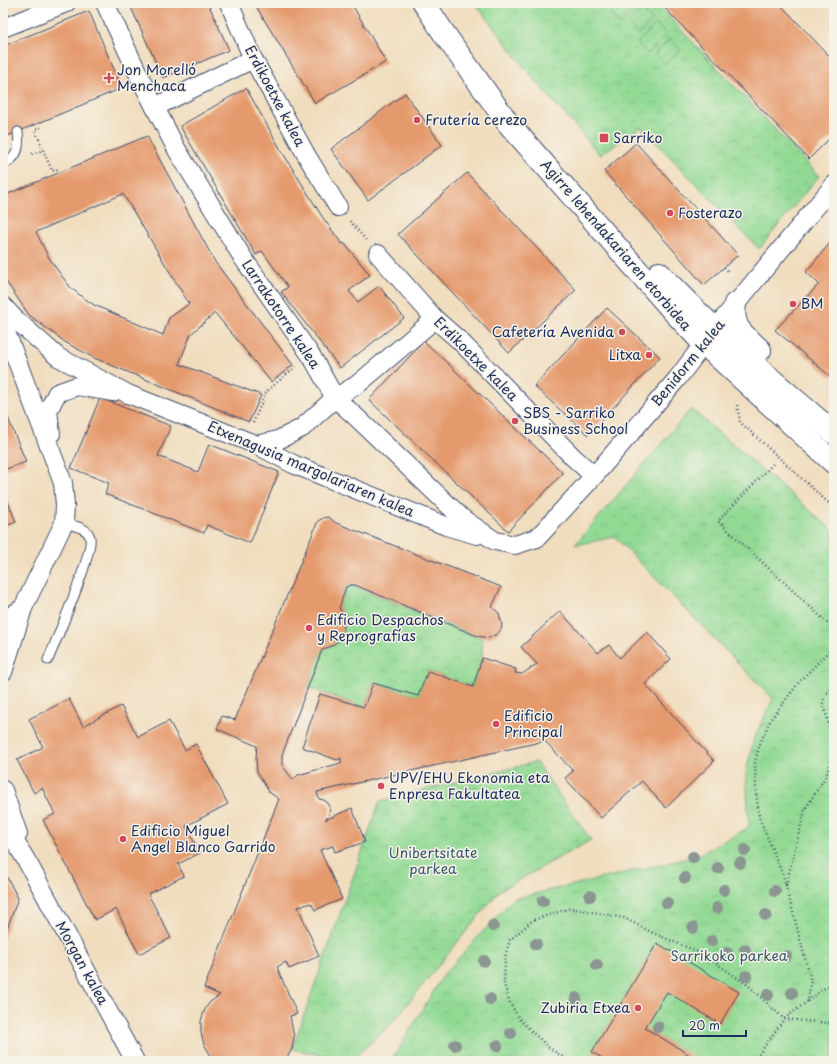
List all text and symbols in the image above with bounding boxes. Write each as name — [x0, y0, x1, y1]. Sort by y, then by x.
street label: Erdikoetxe kalea — [240, 42, 311, 150]
place label: Jon Morelló Menchaca — [117, 59, 196, 96]
marker: Jon Morelló Menchaca — [104, 73, 114, 83]
place label: Frutería cerezo — [425, 109, 527, 130]
marker: Frutería cerezo — [412, 115, 422, 125]
place label: Sarriko — [613, 127, 663, 148]
marker: Sarriko — [598, 132, 610, 144]
street label: Agirre lehendakariaren etorbidea — [536, 155, 697, 335]
place label: Fosterazo — [678, 202, 742, 223]
marker: Fosterazo — [665, 208, 675, 218]
street label: Larrakotorre kalea — [237, 255, 326, 373]
place label: BM — [801, 293, 823, 314]
marker: BM — [788, 299, 798, 309]
street label: Erdikoetxe kalea — [429, 312, 523, 406]
street label: Benidorm kalea — [646, 314, 729, 411]
place label: Cafetería Avenida — [492, 321, 614, 342]
marker: Cafetería Avenida — [617, 327, 627, 337]
place label: Litxa — [609, 344, 641, 365]
marker: Litxa — [644, 350, 654, 360]
place label: SBS - Sarriko Business School — [523, 402, 628, 439]
street label: Etxenagusia margolariaren kalea — [205, 415, 418, 522]
marker: SBS - Sarriko Business School — [510, 416, 520, 426]
place label: Edificio Despachos y Reprografías — [317, 609, 444, 646]
marker: Edificio Despachos y Reprografías — [304, 623, 314, 633]
place label: Edificio Principal — [504, 705, 563, 742]
marker: Edificio Principal — [491, 719, 501, 729]
place label: UPV/EHU Ekonomia eta Enpresa Fakultatea — [389, 767, 550, 804]
marker: UPV/EHU Ekonomia eta Enpresa Fakultatea — [376, 781, 386, 791]
place label: Edificio Miguel Angel Blanco Garrido — [131, 820, 276, 857]
marker: Edificio Miguel Angel Blanco Garrido — [118, 834, 128, 844]
park label: Unibertsitate parkea — [389, 842, 477, 879]
street label: Morgan kalea — [51, 917, 114, 1009]
park label: Sarrikoko parkea — [670, 945, 788, 966]
place label: Zubiria Etxea — [541, 997, 630, 1018]
marker: Zubiria Etxea — [633, 1003, 643, 1013]
scale bar — [683, 1012, 746, 1038]
text: 20 m — [689, 1016, 720, 1034]

